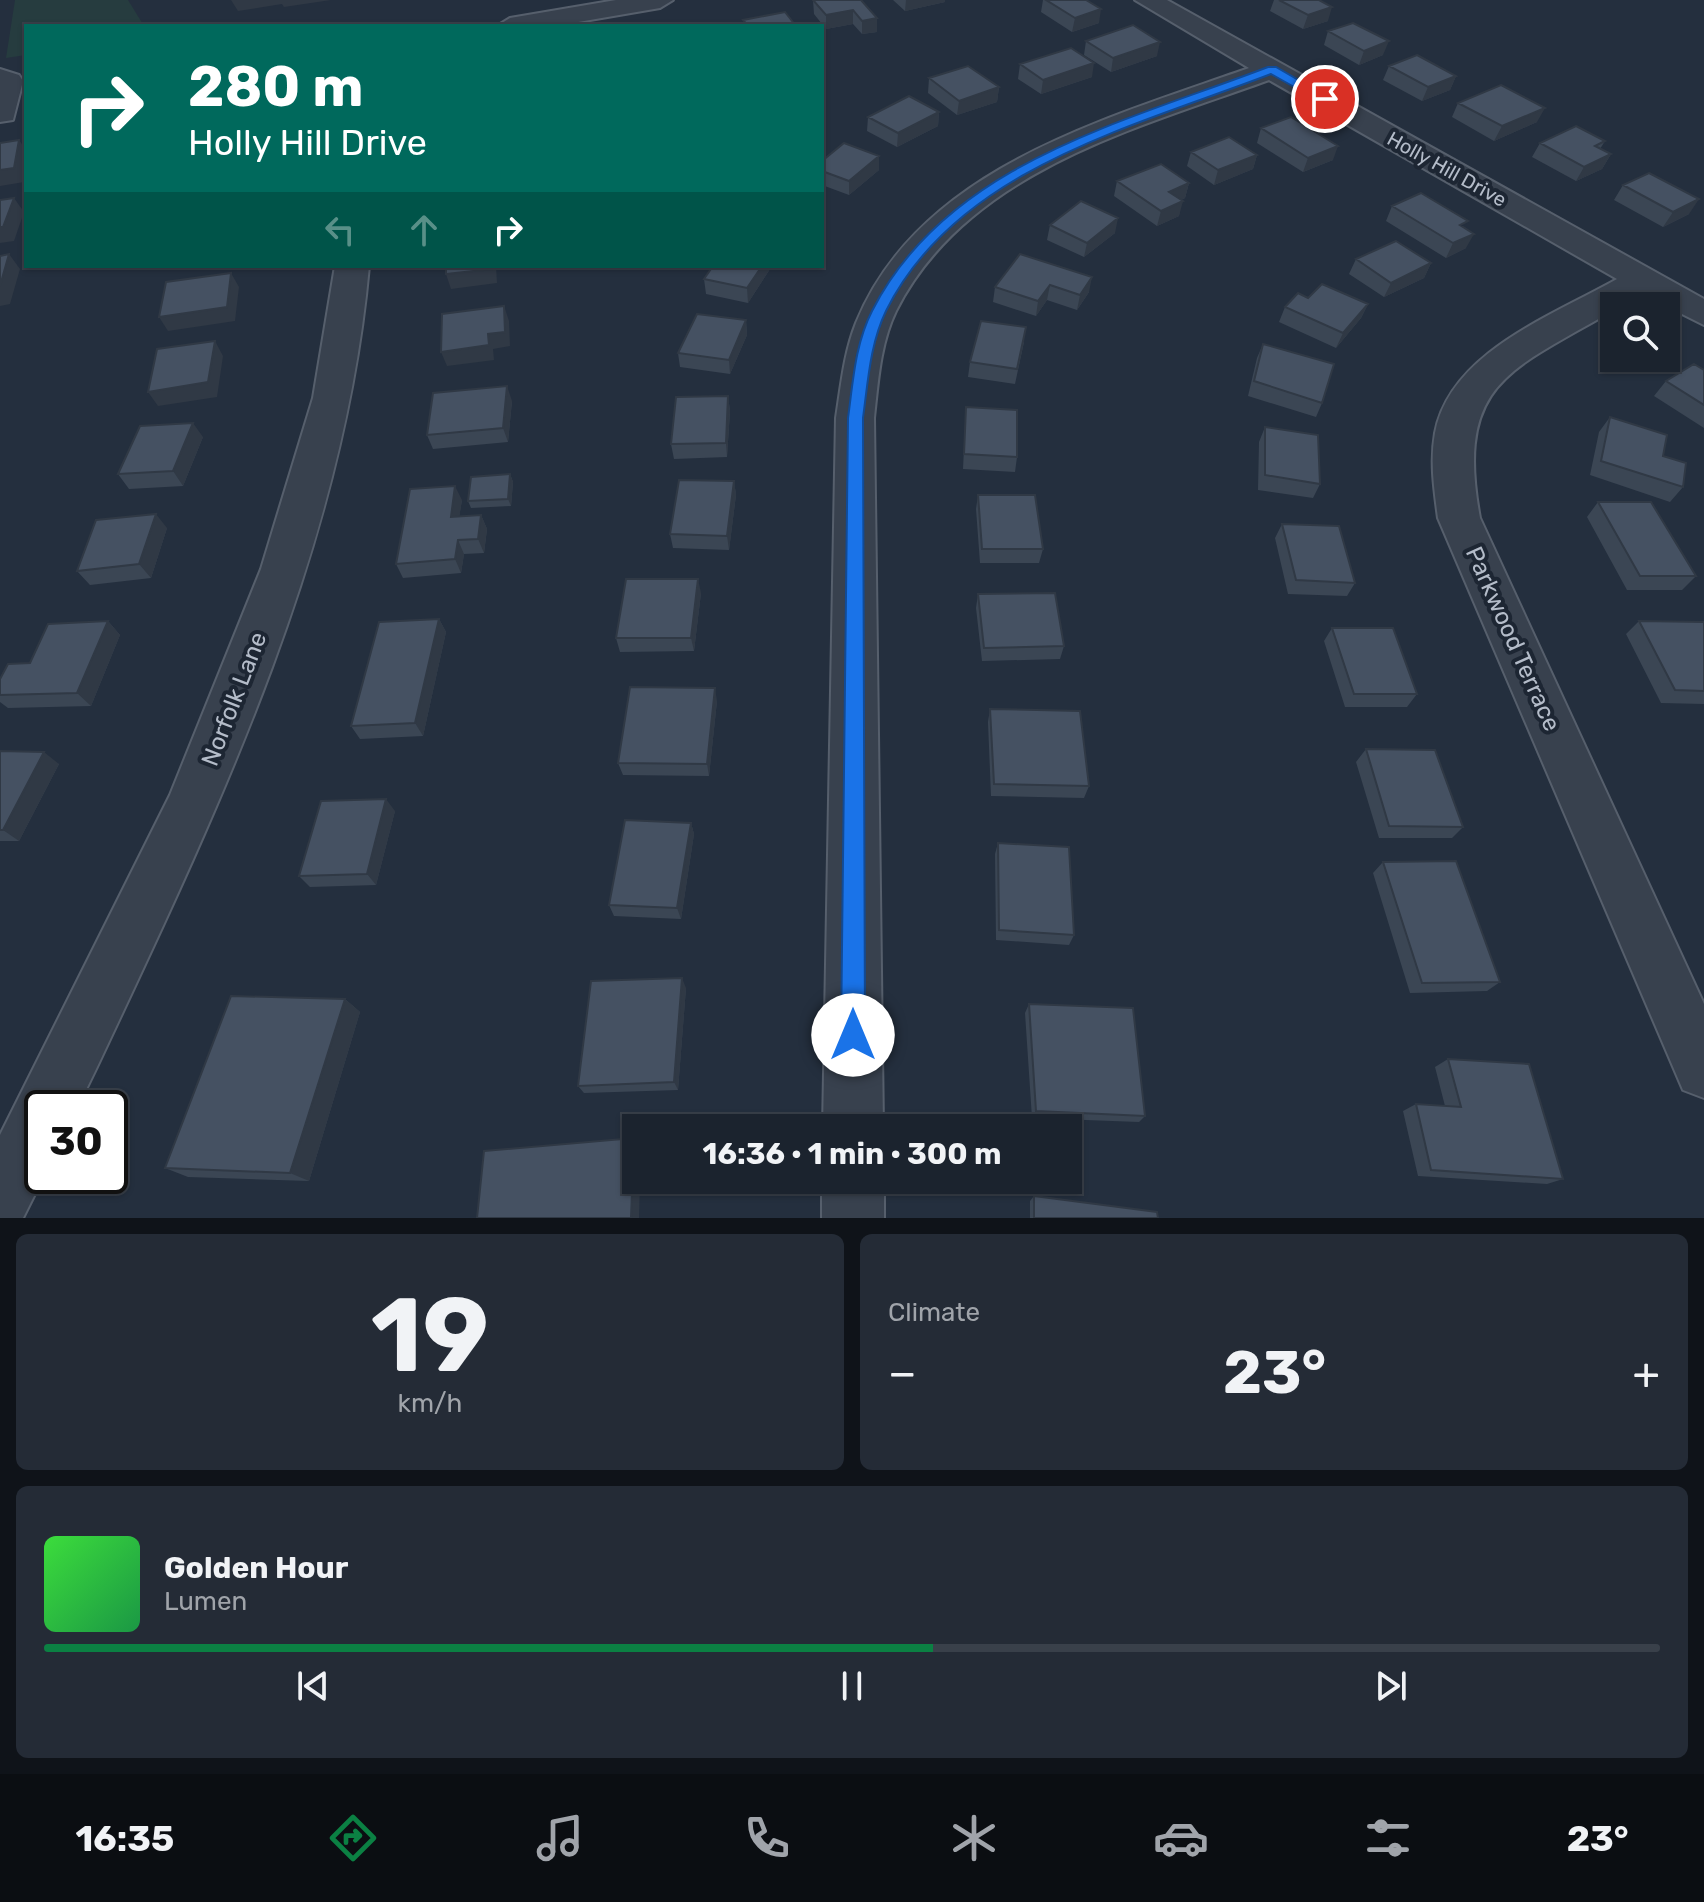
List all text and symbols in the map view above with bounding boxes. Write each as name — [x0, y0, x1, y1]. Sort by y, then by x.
text: 280 m — [188, 54, 364, 120]
icon: right — [56, 56, 160, 160]
pin — [1291, 65, 1359, 133]
icon: arrive — [1303, 77, 1347, 121]
text: Holly Hill Drive — [188, 121, 427, 164]
street label: Holly Hill Drive — [1383, 126, 1511, 212]
icon: left — [318, 208, 362, 252]
icon: ahead — [402, 208, 446, 252]
icon: right — [486, 208, 530, 252]
map controls — [1600, 292, 1680, 372]
button: search — [1600, 292, 1680, 372]
street label: Parkwood Terrace — [1460, 542, 1566, 736]
street label: Norfolk Lane — [196, 628, 272, 770]
position arrow — [811, 993, 895, 1077]
speed limit sign: 30 — [24, 1090, 128, 1194]
text: 16:36 · 1 min · 300 m — [703, 1136, 1001, 1172]
text: 19 — [371, 1274, 489, 1397]
text: Climate — [888, 1297, 980, 1328]
text: 23° — [1223, 1337, 1326, 1408]
text: − — [888, 1347, 917, 1399]
text: + — [1633, 1347, 1660, 1399]
text: km/h — [398, 1388, 462, 1419]
text: Golden Hour — [164, 1550, 348, 1586]
text: Lumen — [164, 1586, 247, 1617]
icon: previous — [291, 1664, 335, 1708]
icon: pause — [830, 1664, 874, 1708]
icon: next — [1369, 1664, 1413, 1708]
icon: directions — [325, 1810, 381, 1866]
icon: music — [532, 1810, 588, 1866]
icon: phone — [739, 1810, 795, 1866]
icon: climate — [946, 1810, 1002, 1866]
icon: car — [1153, 1810, 1209, 1866]
icon: filters — [1360, 1810, 1416, 1866]
text: 16:35 — [75, 1817, 174, 1860]
text: 23° — [1567, 1817, 1629, 1860]

